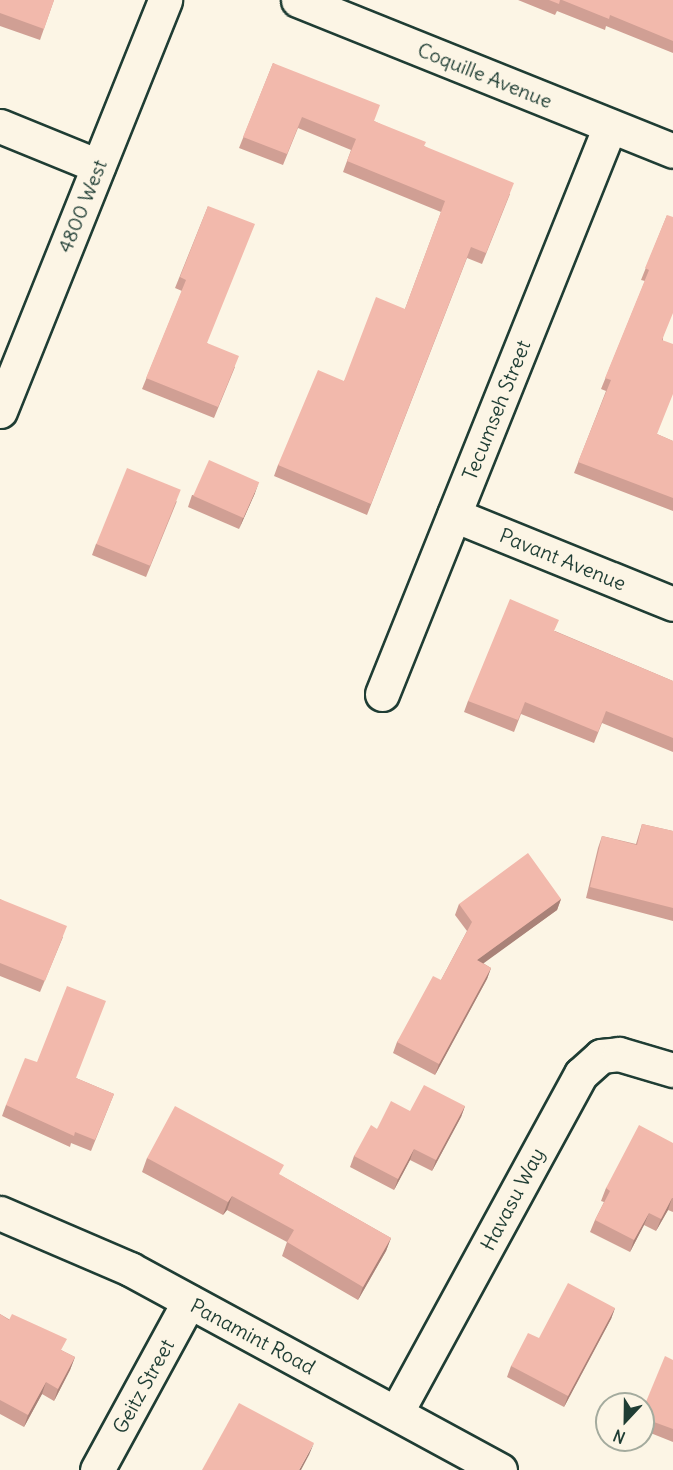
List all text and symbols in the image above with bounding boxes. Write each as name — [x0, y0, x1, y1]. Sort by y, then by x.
street label: Coquille Avenue — [414, 37, 556, 113]
street label: 4800 West — [52, 156, 112, 256]
street label: Tecumseh Street — [457, 337, 535, 483]
street label: Pavant Avenue — [496, 523, 630, 595]
street label: Havasu Way — [475, 1144, 549, 1254]
street label: Panamint Road — [187, 1293, 319, 1379]
street label: Geitz Street — [107, 1335, 179, 1437]
north arrow — [595, 1392, 655, 1452]
text: N — [610, 1425, 628, 1448]

